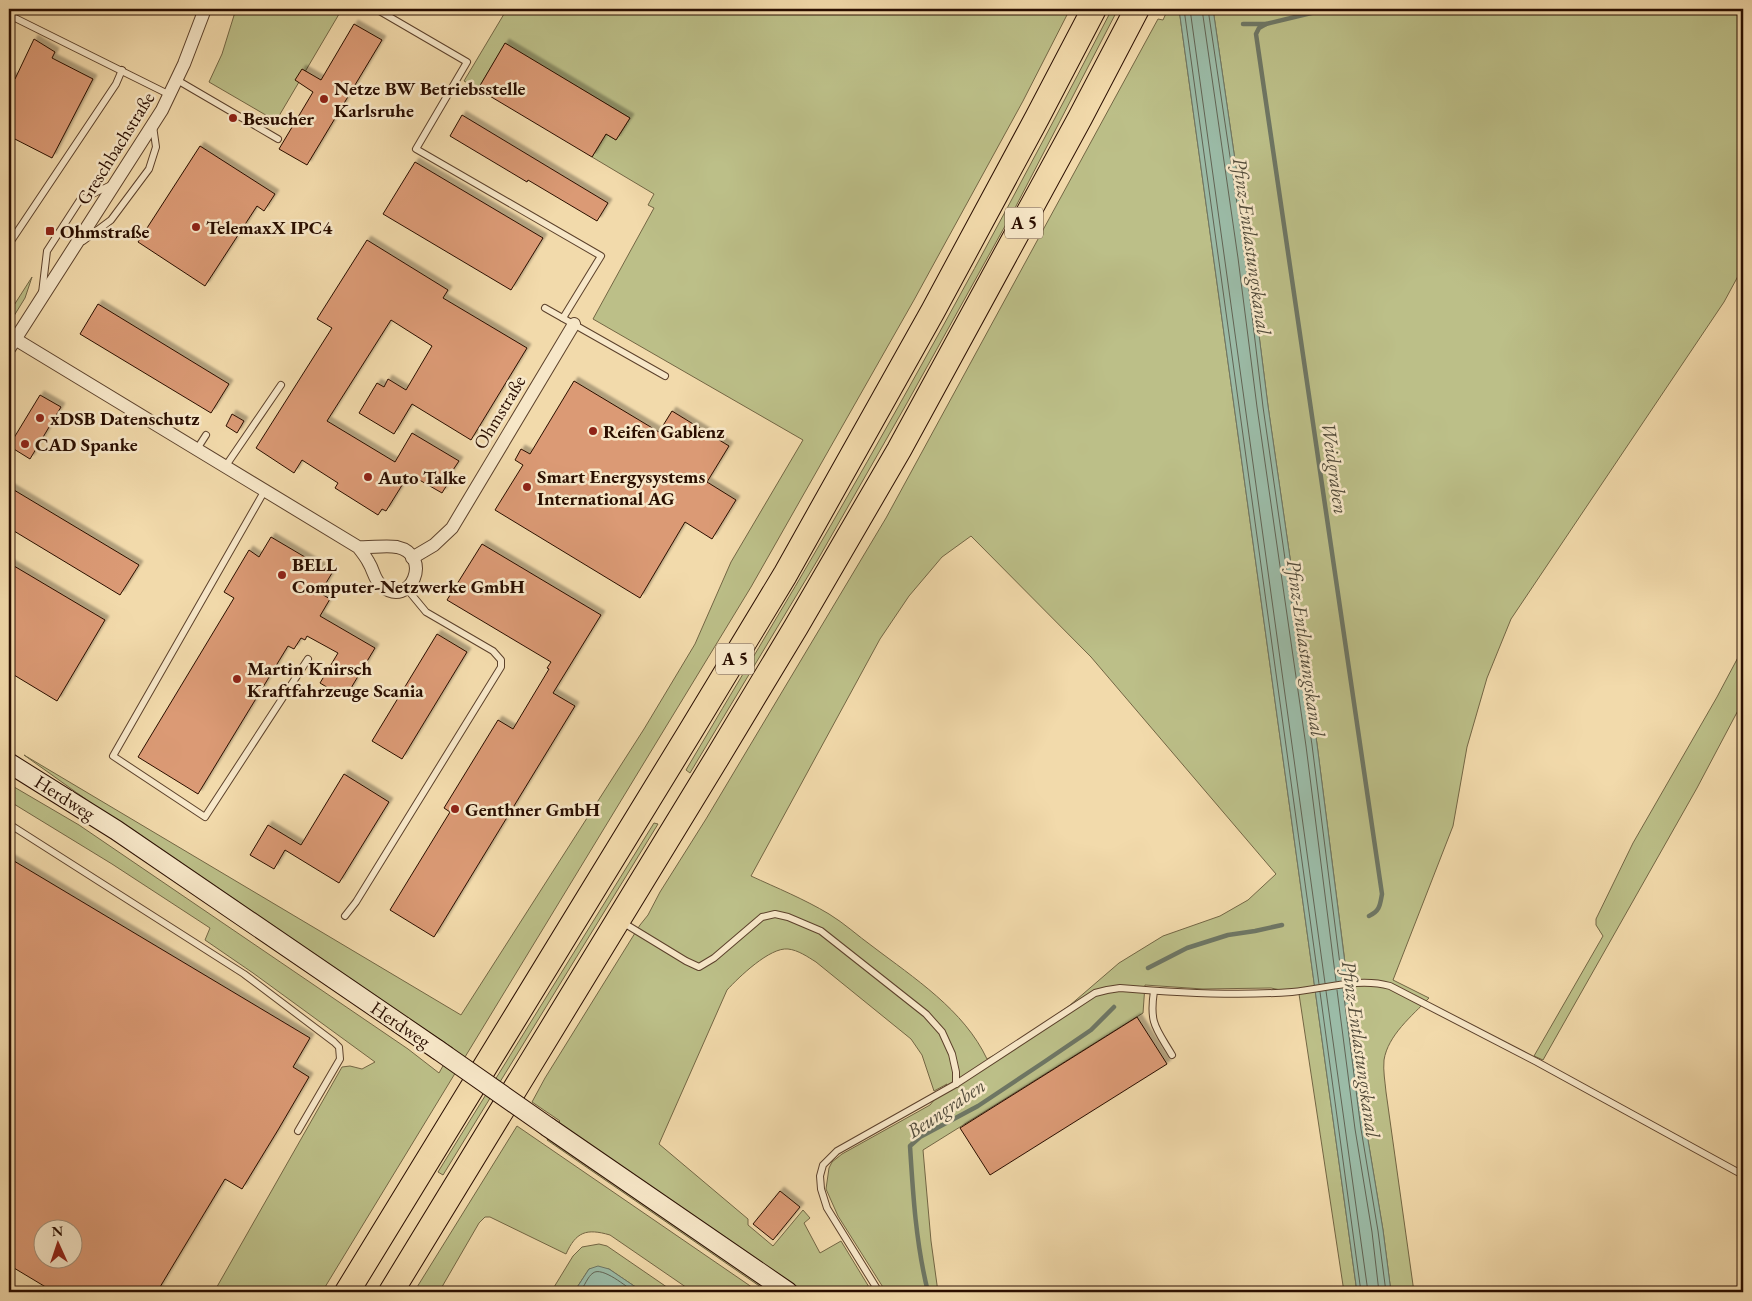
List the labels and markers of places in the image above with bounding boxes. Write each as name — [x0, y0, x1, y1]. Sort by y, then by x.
place label: Netze BW Betriebsstelle Karlsruhe — [334, 76, 526, 123]
marker: Netze BW Betriebsstelle Karlsruhe — [318, 93, 330, 105]
place label: Besucher — [243, 106, 314, 131]
marker: Besucher — [227, 112, 239, 124]
place label: TelemaxX IPC4 — [206, 215, 333, 240]
place label: Ohmstraße — [60, 219, 150, 244]
marker: TelemaxX IPC4 — [190, 221, 202, 233]
marker: Ohmstraße — [44, 225, 56, 237]
place label: xDSB Datenschutz — [50, 406, 200, 431]
marker: xDSB Datenschutz — [34, 412, 46, 424]
place label: Reifen Gablenz — [603, 419, 725, 444]
marker: Reifen Gablenz — [587, 425, 599, 437]
place label: CAD Spanke — [35, 432, 138, 457]
marker: CAD Spanke — [19, 438, 31, 450]
place label: Smart Energysystems International AG — [537, 464, 705, 511]
place label: Auto Talke — [377, 465, 466, 490]
marker: Auto Talke — [362, 471, 374, 483]
marker: Smart Energysystems International AG — [521, 481, 533, 493]
place label: BELL Computer-Netzwerke GmbH — [292, 552, 525, 599]
marker: BELL Computer-Netzwerke GmbH — [276, 569, 288, 581]
place label: Martin Knirsch Kraftfahrzeuge Scania — [247, 656, 424, 703]
marker: Martin Knirsch Kraftfahrzeuge Scania — [231, 673, 243, 685]
place label: Genthner GmbH — [465, 797, 600, 822]
marker: Genthner GmbH — [449, 803, 461, 815]

